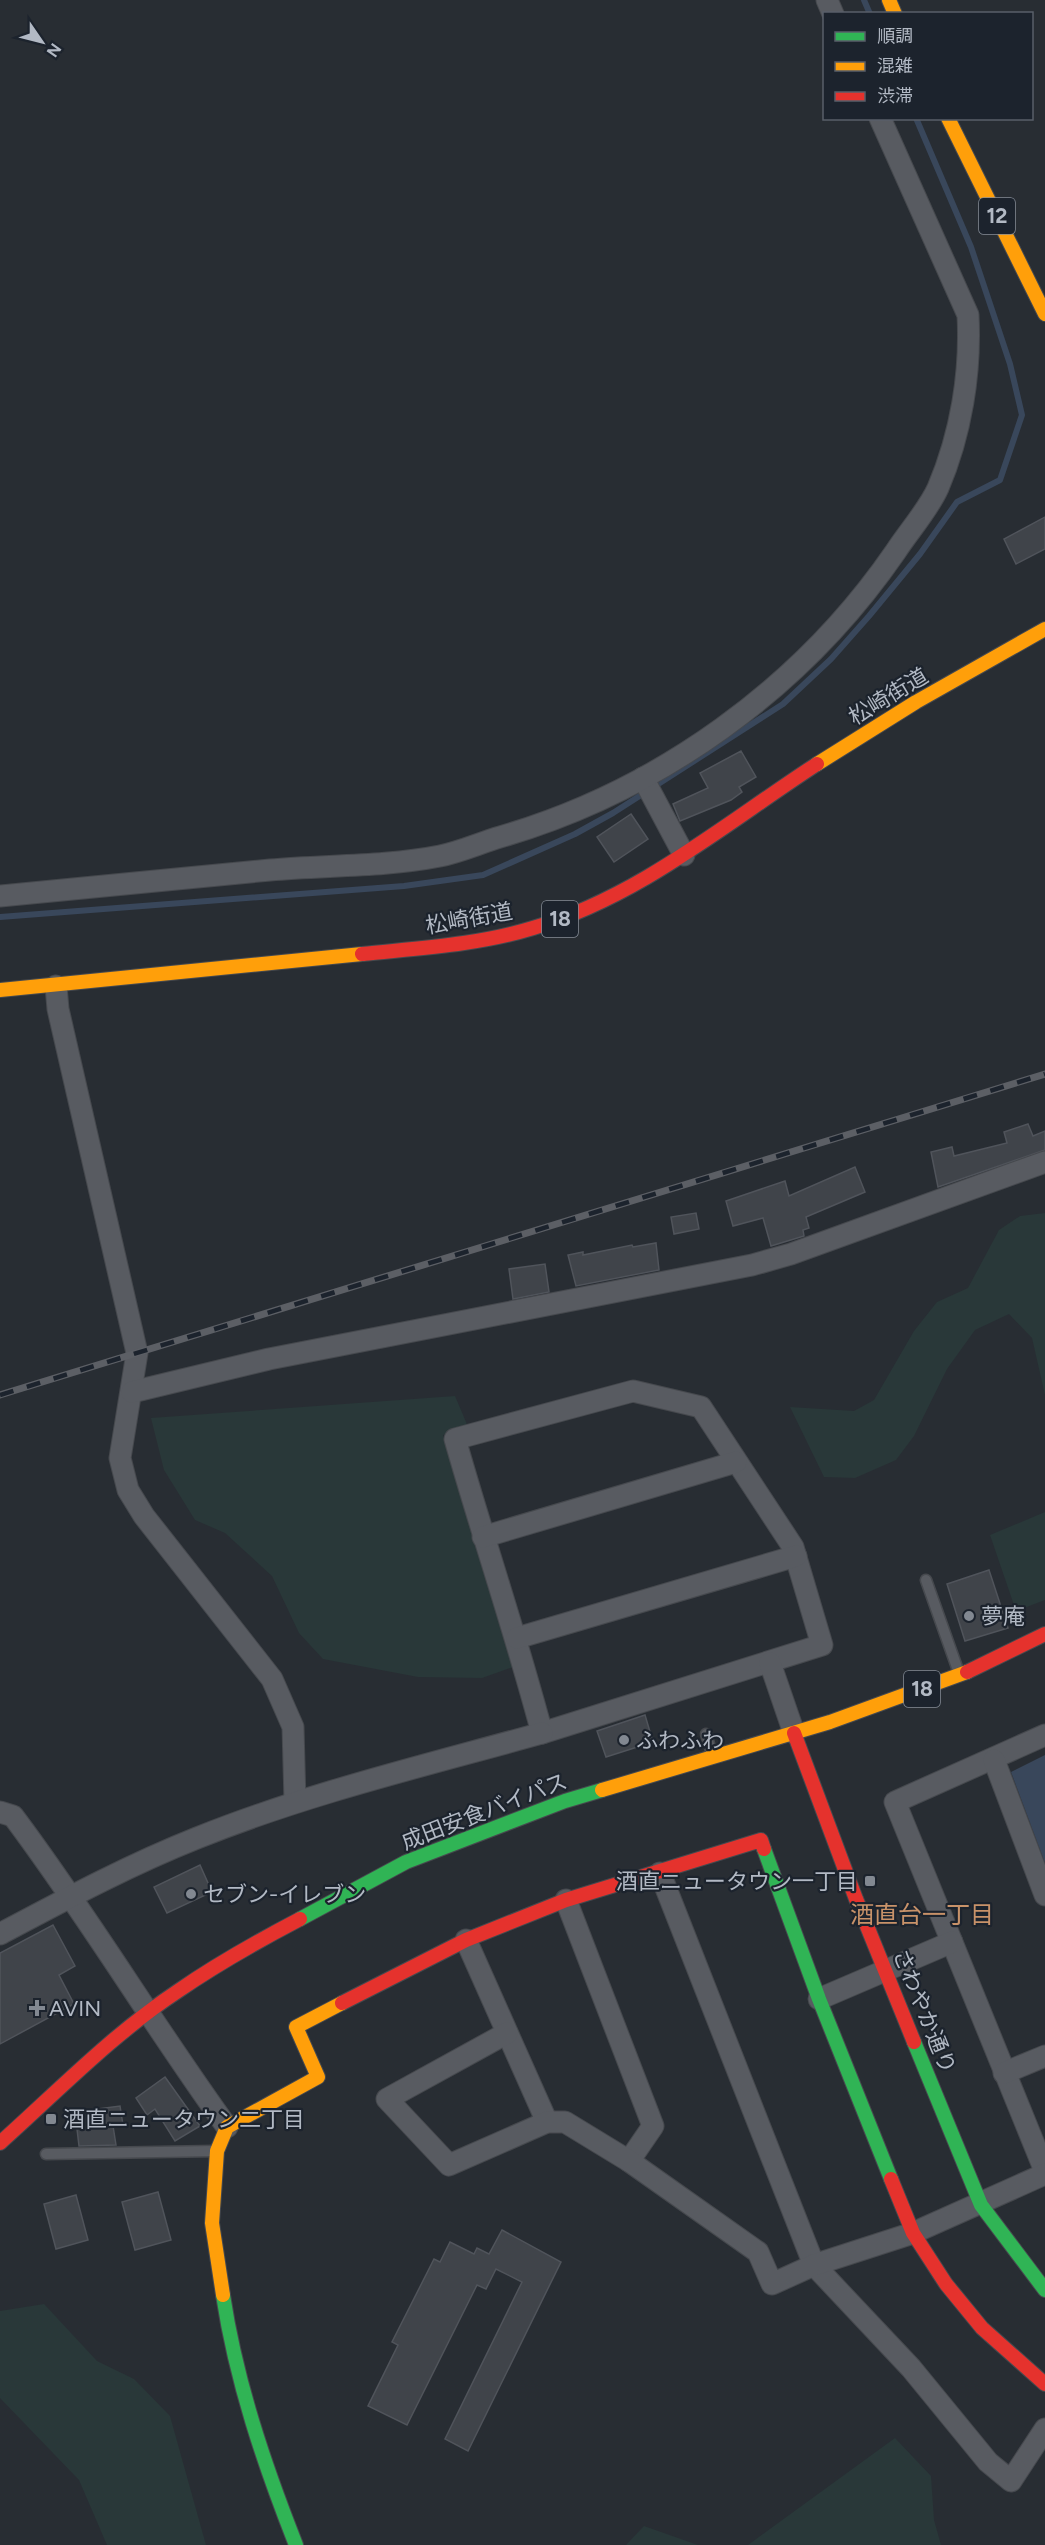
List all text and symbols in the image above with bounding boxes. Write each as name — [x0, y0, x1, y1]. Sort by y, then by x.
north arrow — [12, 12, 72, 72]
legend — [823, 12, 1033, 120]
text: 順調 — [877, 25, 913, 47]
text: N — [43, 40, 65, 61]
text: 混雑 — [877, 55, 913, 77]
text: 渋滞 — [877, 85, 913, 107]
road number: 12 — [979, 198, 1015, 234]
street label: 松崎街道 — [844, 662, 933, 731]
street label: 松崎街道 — [423, 898, 515, 939]
road number: 18 — [542, 901, 578, 937]
place label: 夢庵 — [981, 1603, 1025, 1630]
marker: 夢庵 — [962, 1609, 976, 1623]
road number: 18 — [904, 1671, 940, 1707]
place label: ふわふわ — [636, 1727, 724, 1754]
marker: ふわふわ — [617, 1733, 631, 1747]
street label: 成田安食バイパス — [397, 1767, 571, 1856]
place label: 酒直ニュータウン一丁目 — [616, 1868, 858, 1895]
marker: 酒直ニュータウン一丁目 — [863, 1874, 877, 1888]
place label: セブン-イレブン — [203, 1881, 366, 1908]
marker: セブン-イレブン — [184, 1887, 198, 1901]
district label: 酒直台一丁目 — [850, 1900, 994, 1929]
street label: さわやか通り — [887, 1945, 962, 2077]
place label: AVIN — [49, 1995, 101, 2022]
marker: AVIN — [30, 2001, 44, 2015]
place label: 酒直ニュータウン二丁目 — [63, 2106, 305, 2133]
marker: 酒直ニュータウン二丁目 — [44, 2112, 58, 2126]

